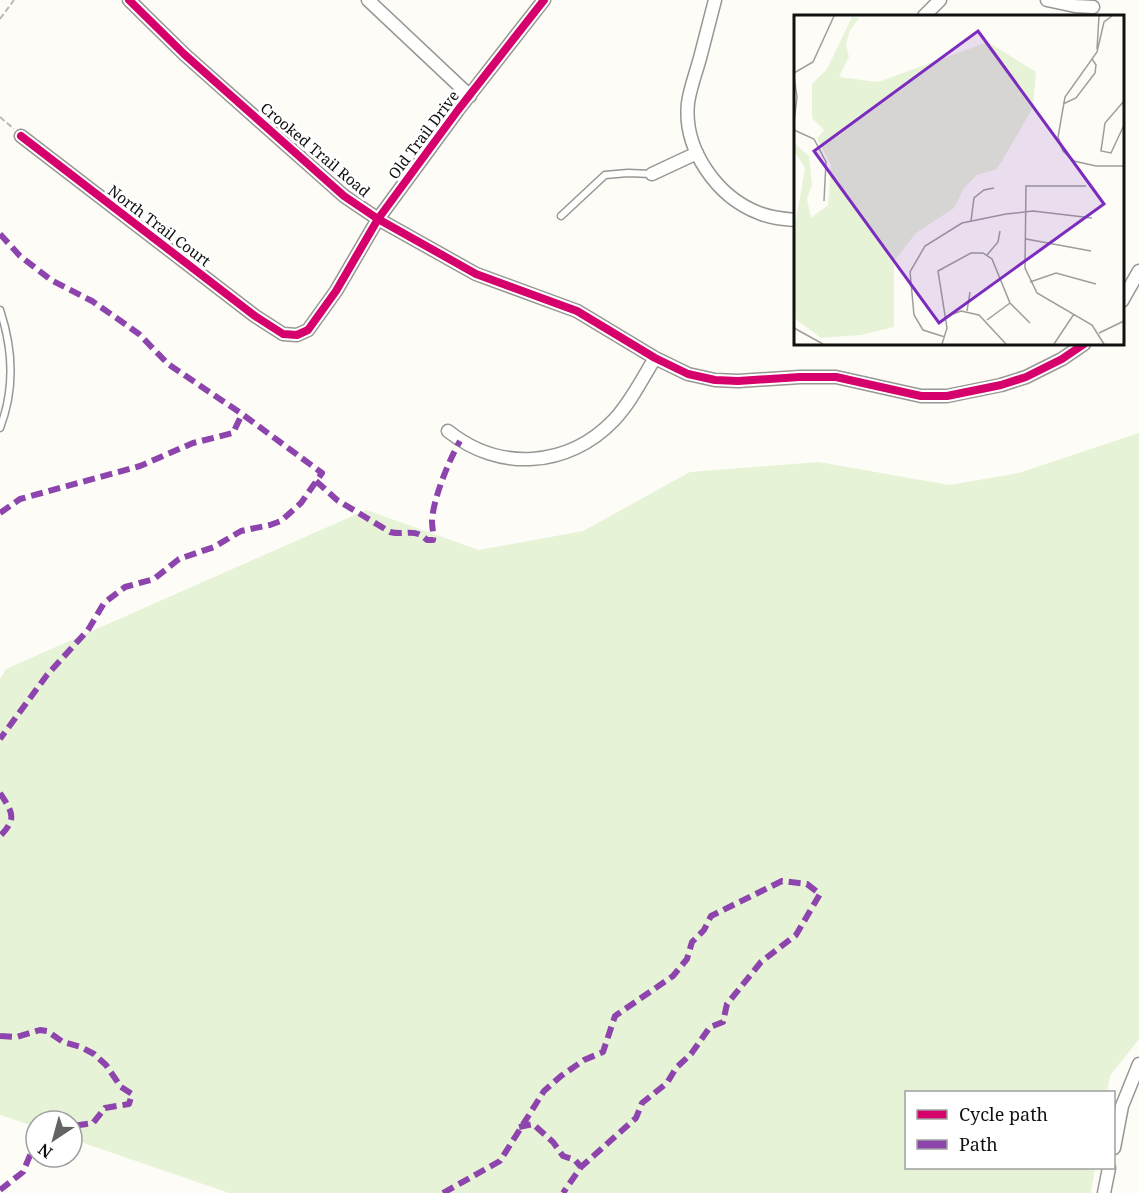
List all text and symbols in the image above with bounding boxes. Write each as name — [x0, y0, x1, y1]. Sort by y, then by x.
inset map — [794, 15, 1124, 345]
street label: Old Trail Drive — [383, 86, 463, 183]
street label: Crooked Trail Road — [257, 98, 375, 201]
street label: North Trail Court — [104, 180, 215, 270]
legend — [905, 1091, 1115, 1169]
text: Cycle path — [959, 1102, 1048, 1126]
north arrow — [24, 1109, 84, 1169]
text: Path — [959, 1132, 998, 1156]
text: N — [33, 1138, 57, 1164]

